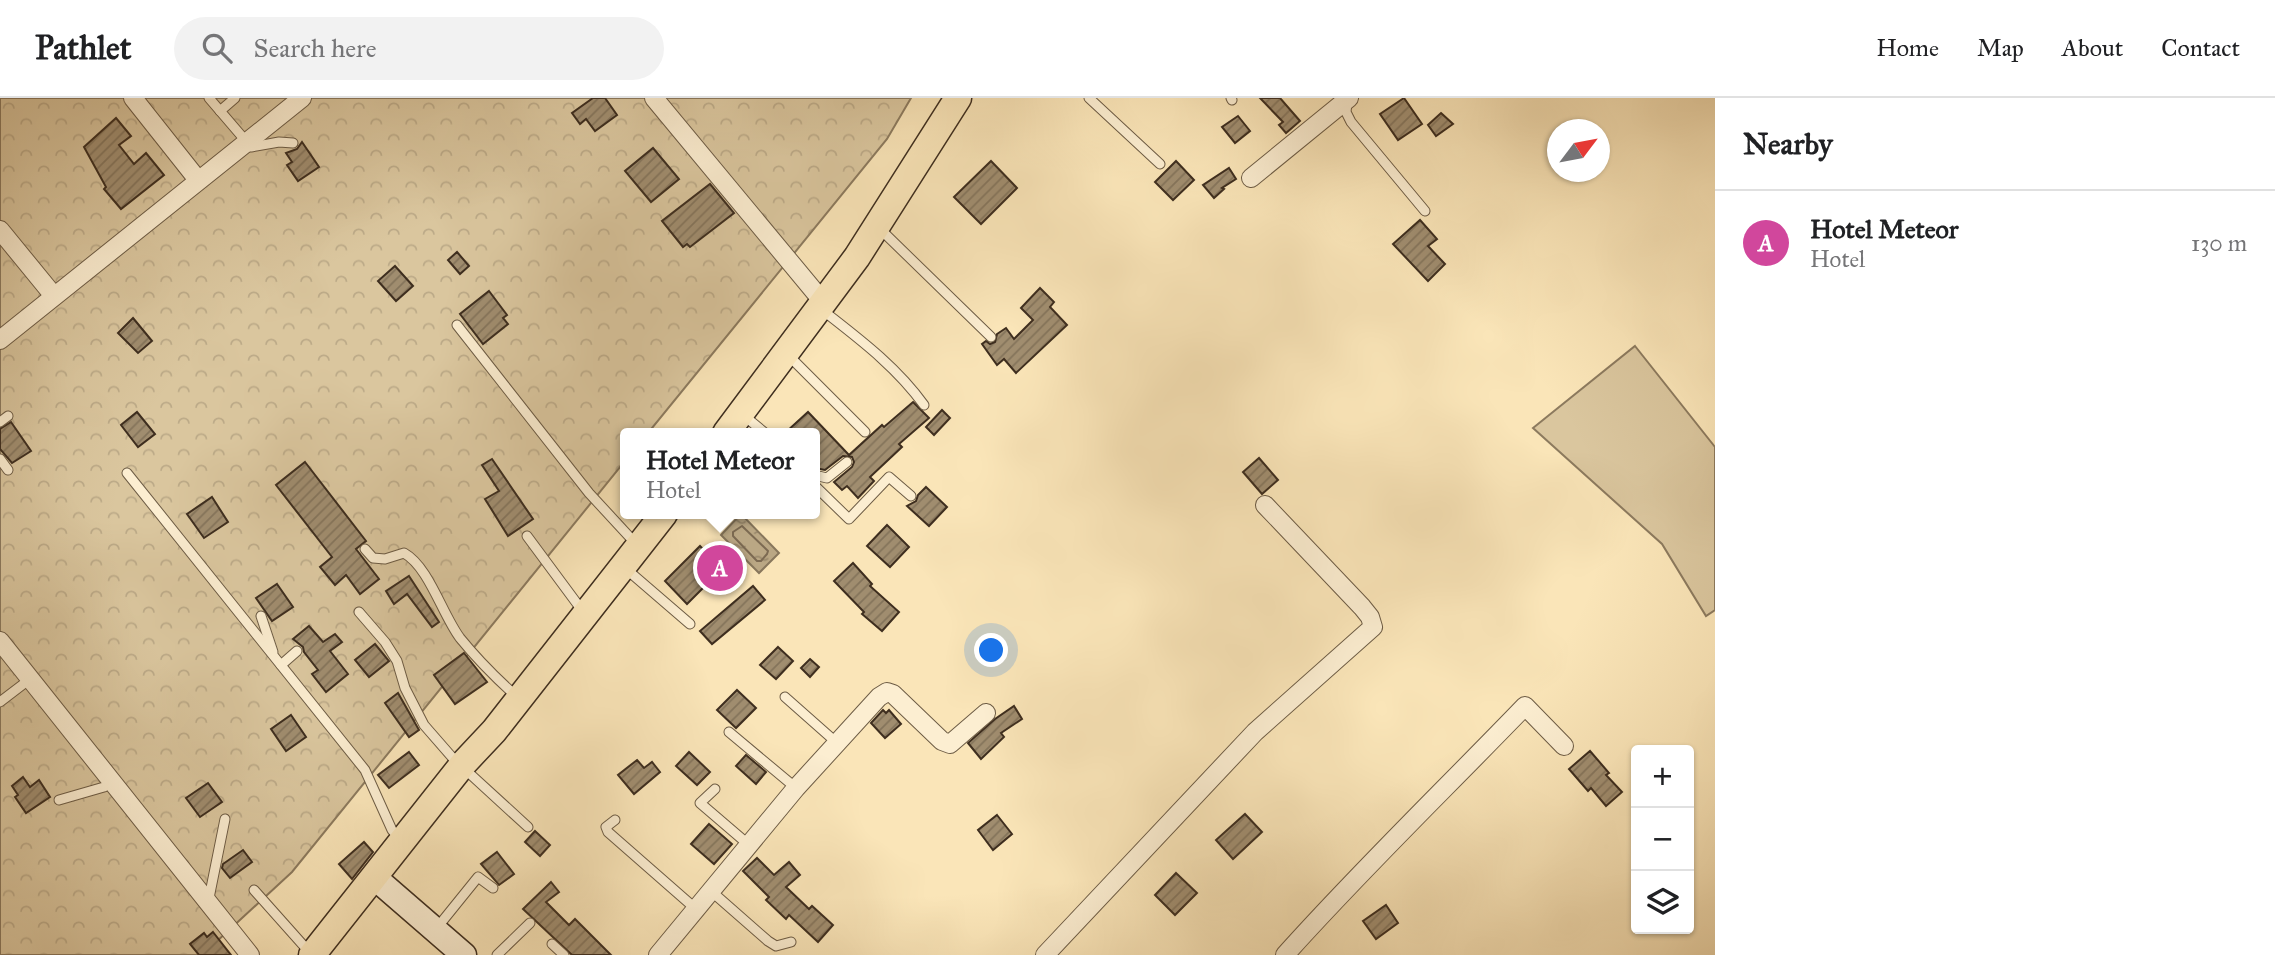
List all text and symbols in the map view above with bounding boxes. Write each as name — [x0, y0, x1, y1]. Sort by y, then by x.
search box — [174, 17, 664, 80]
text: Pathlet — [35, 28, 132, 68]
icon: search — [198, 29, 236, 67]
text: Search here — [254, 32, 377, 64]
text: Home — [1876, 33, 1939, 63]
text: Map — [1977, 33, 2024, 63]
text: About — [2062, 33, 2123, 63]
text: Contact — [2161, 33, 2240, 63]
north arrow — [1547, 119, 1610, 182]
text: Nearby — [1743, 126, 1833, 162]
text: Hotel Meteor — [1810, 213, 1959, 245]
text: A — [1758, 229, 1774, 257]
text: 130 m — [2191, 229, 2247, 257]
text: Hotel — [1810, 245, 1865, 273]
popup — [620, 428, 820, 519]
text: Hotel Meteor — [646, 444, 794, 476]
text: Hotel — [646, 476, 701, 504]
pin: A — [697, 542, 743, 594]
your location — [974, 633, 1008, 667]
map controls — [1631, 745, 1694, 934]
button: + — [1631, 745, 1694, 808]
button: − — [1631, 808, 1694, 871]
button: layers — [1631, 871, 1694, 934]

